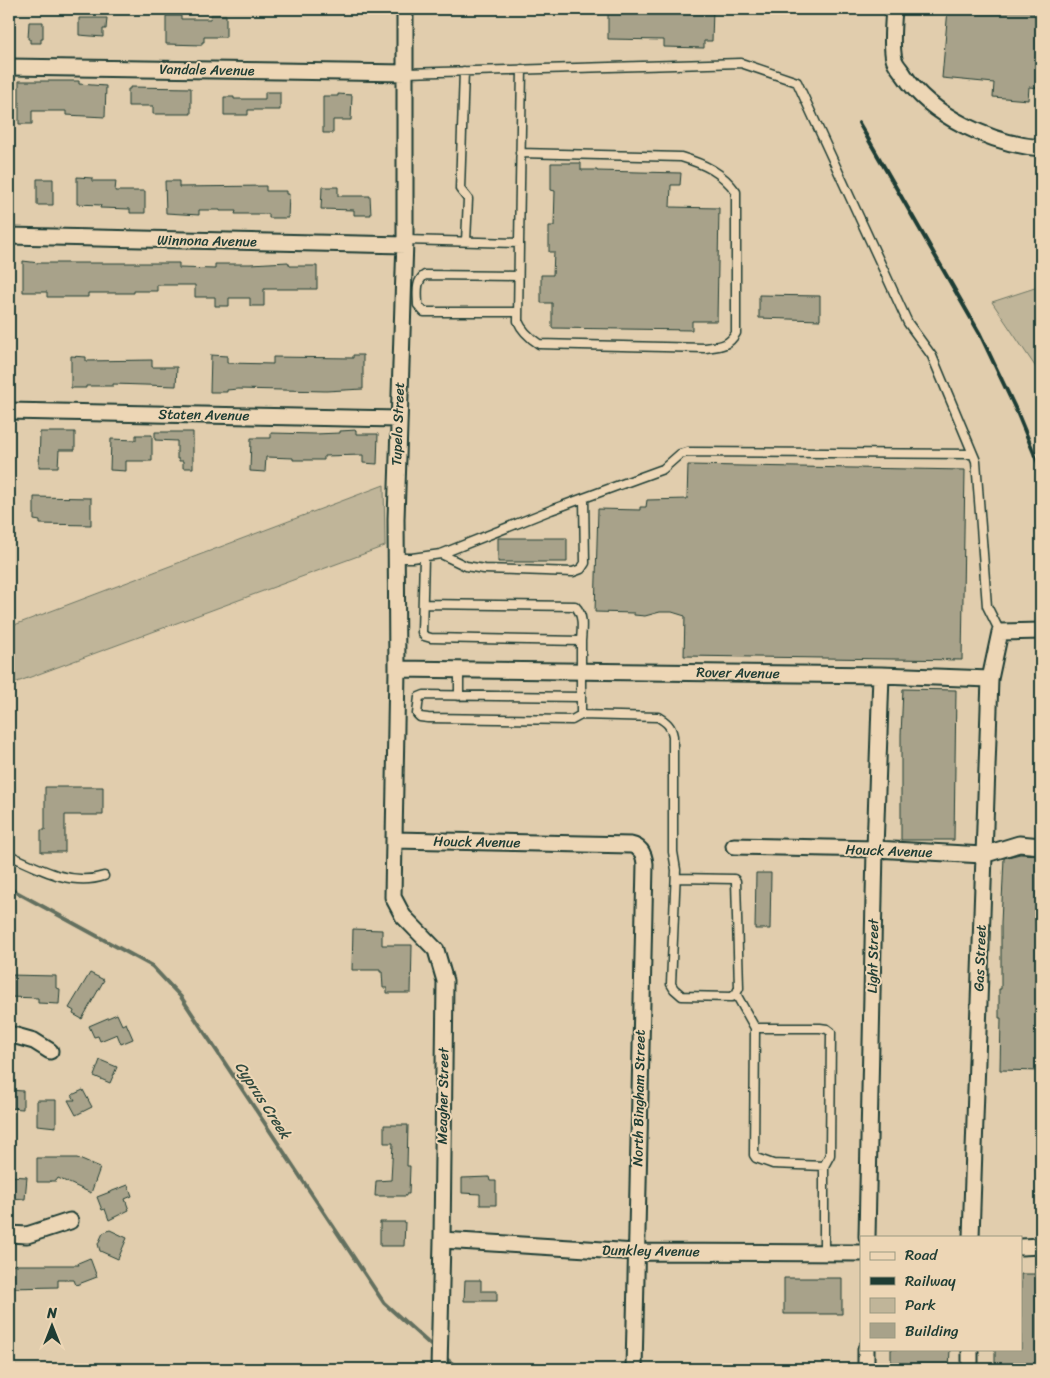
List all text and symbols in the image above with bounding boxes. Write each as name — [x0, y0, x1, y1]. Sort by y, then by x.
street label: Vandale Avenue — [159, 57, 255, 83]
street label: Winnona Avenue — [157, 228, 257, 254]
street label: Tupelo Street — [384, 382, 412, 466]
street label: Staten Avenue — [158, 402, 250, 428]
street label: Rover Avenue — [696, 660, 780, 686]
street label: Houck Avenue — [433, 829, 521, 855]
street label: Houck Avenue — [845, 837, 933, 865]
street label: Light Street — [860, 917, 886, 994]
street label: Gas Street — [966, 924, 994, 992]
street label: North Bingham Street — [625, 1029, 653, 1167]
street label: Meagher Street — [430, 1046, 456, 1145]
water label: Cyprus Creek — [228, 1056, 299, 1145]
legend — [860, 1236, 1022, 1350]
street label: Dunkley Avenue — [602, 1238, 700, 1264]
text: Road — [905, 1242, 938, 1268]
text: Railway — [905, 1268, 956, 1294]
text: Park — [905, 1292, 936, 1318]
north arrow — [28, 1300, 78, 1350]
text: N — [46, 1301, 57, 1326]
text: Building — [905, 1318, 959, 1344]

